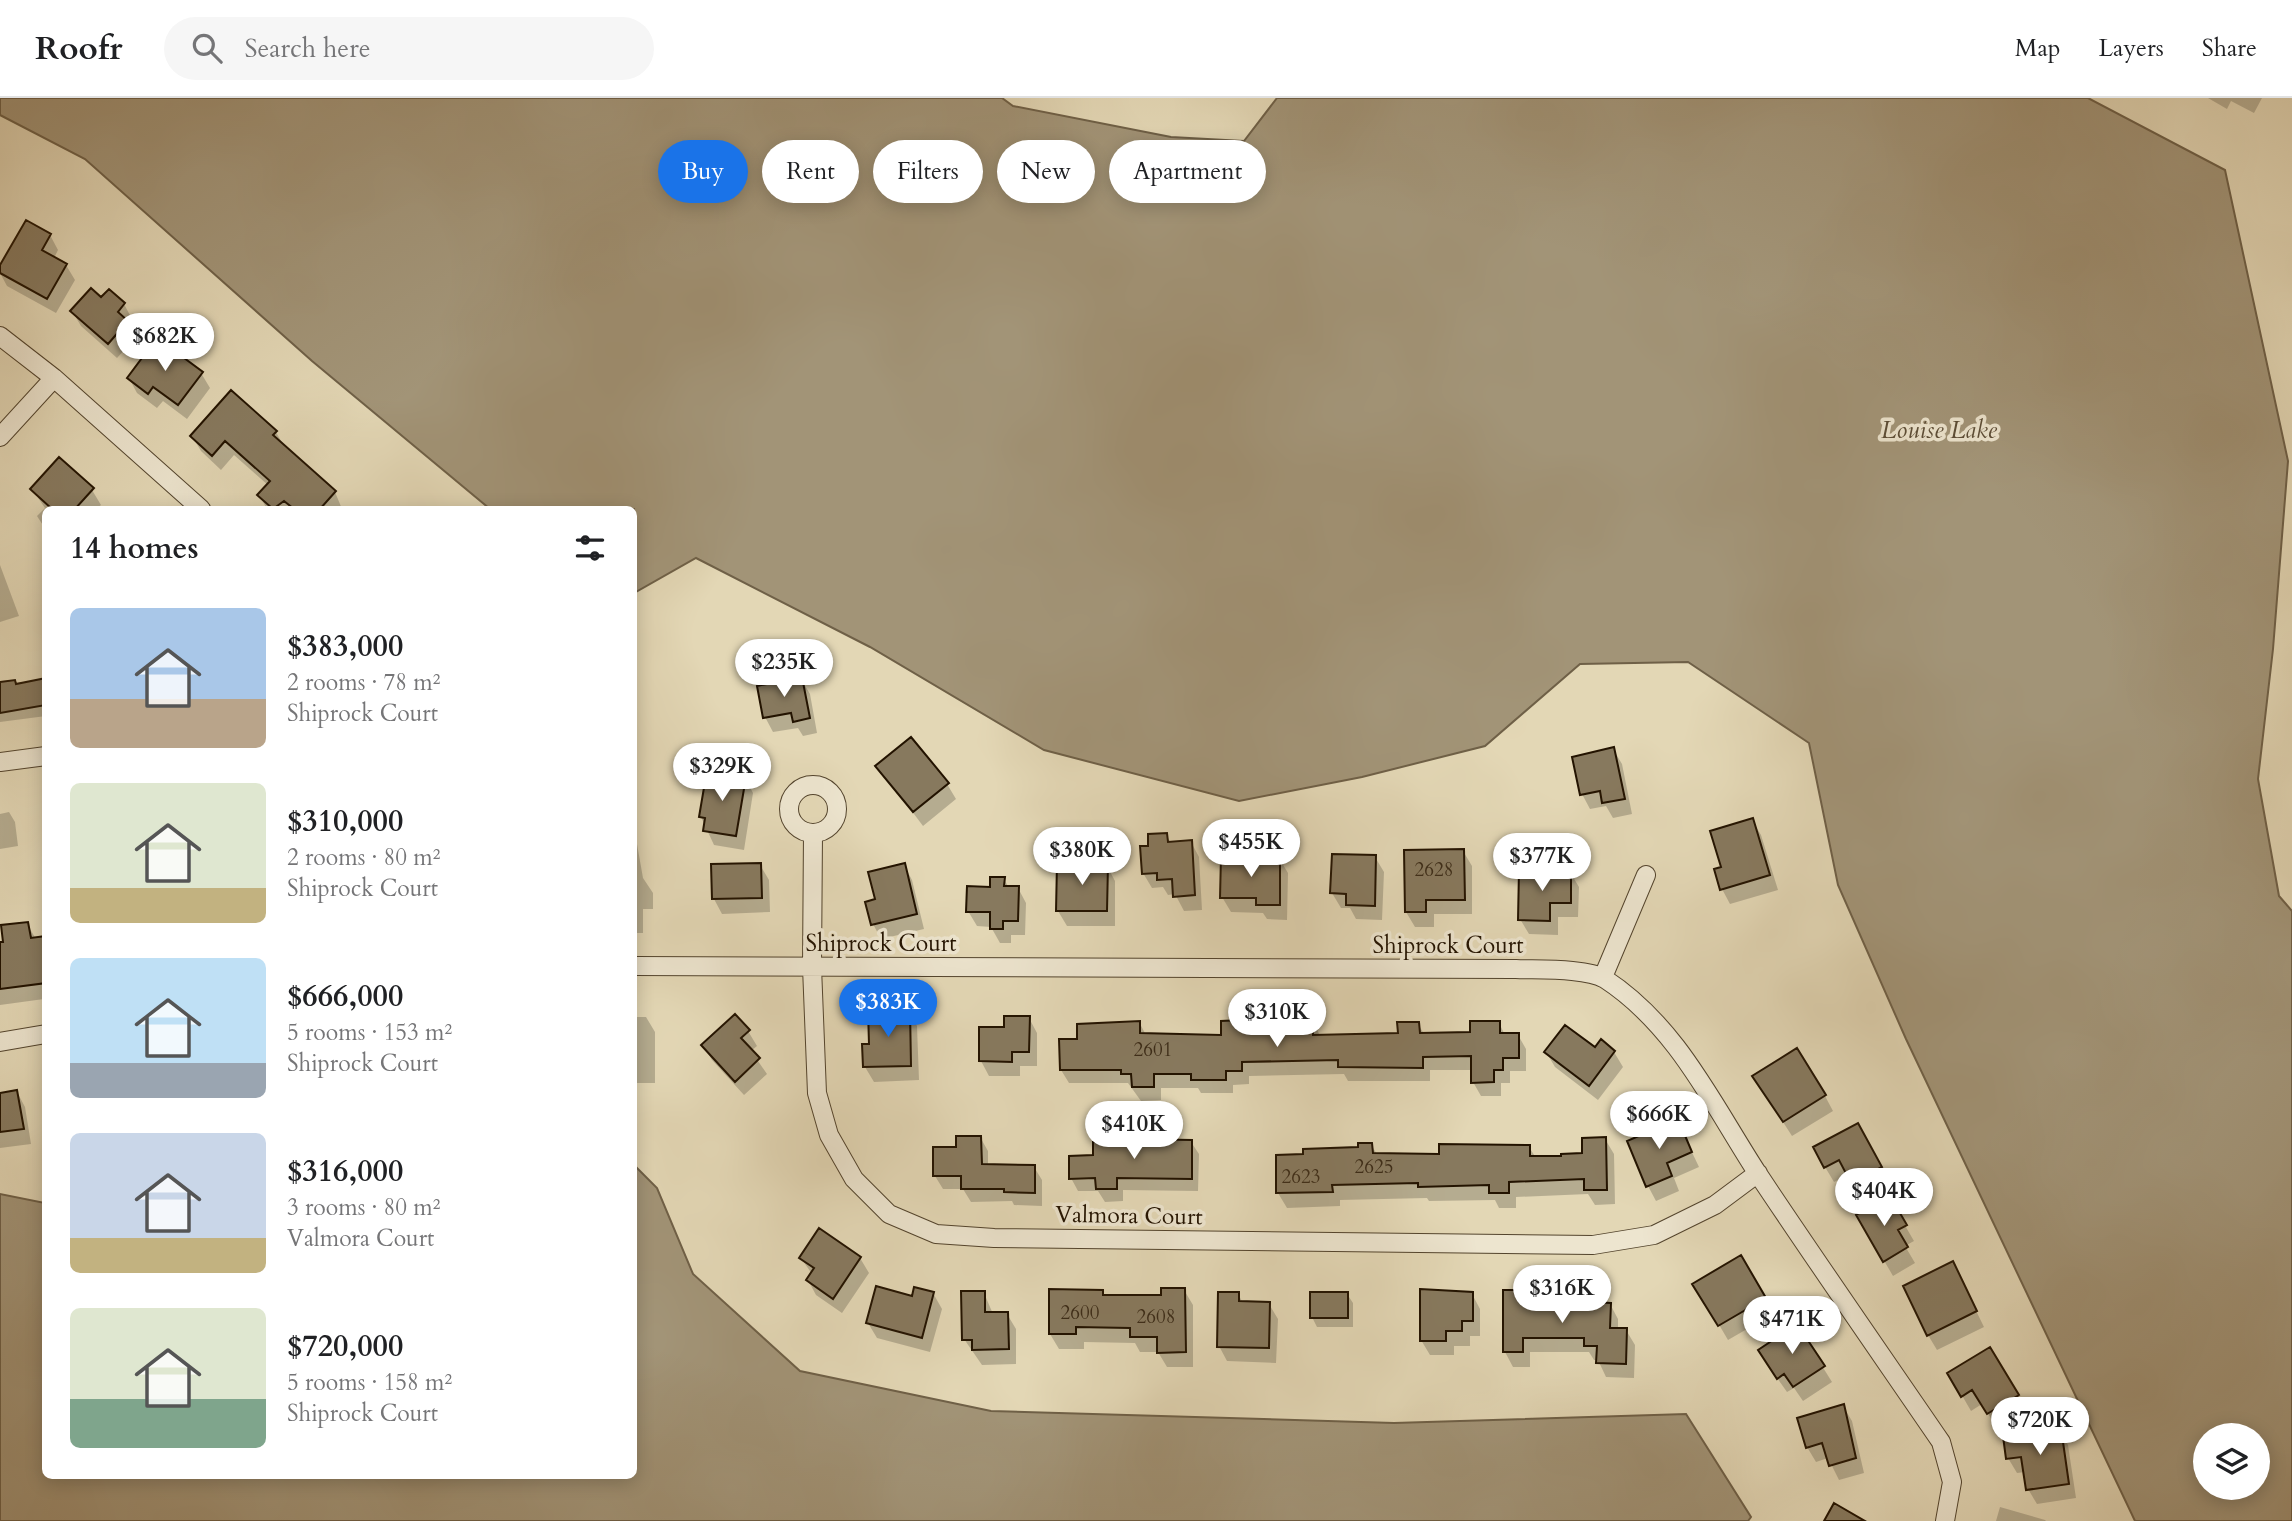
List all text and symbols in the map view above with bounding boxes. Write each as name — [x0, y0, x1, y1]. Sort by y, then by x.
search box — [164, 17, 654, 80]
text: Roofr — [35, 26, 122, 71]
icon: search — [188, 29, 226, 67]
text: Search here — [244, 31, 370, 66]
text: Map — [2015, 32, 2061, 65]
text: Layers — [2099, 32, 2164, 65]
text: Share — [2202, 32, 2257, 65]
chip: Buy — [658, 140, 748, 203]
chip: Rent — [762, 140, 859, 203]
chip: Filters — [873, 140, 983, 203]
chip: New — [997, 140, 1095, 203]
chip: Apartment — [1109, 140, 1266, 203]
pin: $682K — [116, 314, 214, 373]
text: $682K — [132, 320, 198, 351]
water label: Louise Lake — [1881, 414, 1998, 447]
text: 14 homes — [70, 528, 199, 569]
icon: filters — [571, 529, 609, 567]
text: $383,000 — [287, 626, 403, 667]
icon: home — [126, 636, 210, 720]
pin: $235K — [735, 640, 833, 699]
text: $235K — [751, 646, 817, 677]
text: 2 rooms · 78 m² — [287, 667, 440, 698]
text: Shiprock Court — [287, 698, 438, 729]
pin: $329K — [673, 744, 771, 803]
text: $329K — [689, 750, 755, 781]
text: $310,000 — [287, 801, 403, 842]
icon: home — [126, 811, 210, 895]
pin: $455K — [1202, 820, 1300, 879]
text: $455K — [1218, 826, 1284, 857]
pin: $380K — [1033, 828, 1131, 887]
text: $380K — [1049, 834, 1115, 865]
pin: $377K — [1493, 834, 1591, 893]
text: $377K — [1509, 840, 1575, 871]
text: 2 rooms · 80 m² — [287, 842, 440, 873]
house number: 2628 — [1415, 857, 1453, 883]
text: Shiprock Court — [287, 873, 438, 904]
street label: Shiprock Court — [806, 928, 956, 959]
street label: Shiprock Court — [1373, 930, 1523, 961]
text: $666,000 — [287, 976, 403, 1017]
pin: $383K — [839, 979, 937, 1039]
icon: home — [126, 986, 210, 1070]
text: $383K — [855, 986, 921, 1017]
pin: $310K — [1228, 990, 1326, 1049]
text: $310K — [1244, 996, 1310, 1027]
text: 5 rooms · 153 m² — [287, 1017, 452, 1048]
house number: 2601 — [1134, 1037, 1172, 1063]
text: Shiprock Court — [287, 1048, 438, 1079]
pin: $666K — [1610, 1091, 1708, 1151]
text: $666K — [1626, 1098, 1692, 1129]
pin: $410K — [1085, 1102, 1183, 1161]
text: $410K — [1101, 1108, 1167, 1139]
text: $316,000 — [287, 1151, 403, 1192]
house number: 2625 — [1355, 1154, 1393, 1180]
icon: home — [126, 1161, 210, 1245]
house number: 2623 — [1282, 1164, 1320, 1190]
pin: $404K — [1835, 1168, 1933, 1228]
text: $404K — [1851, 1175, 1917, 1206]
text: 3 rooms · 80 m² — [287, 1192, 440, 1223]
street label: Valmora Court — [1055, 1199, 1203, 1232]
text: Valmora Court — [287, 1223, 434, 1254]
pin: $316K — [1513, 1266, 1611, 1325]
text: $316K — [1529, 1272, 1595, 1303]
pin: $471K — [1743, 1296, 1841, 1356]
house number: 2600 — [1061, 1300, 1100, 1326]
text: $471K — [1759, 1303, 1825, 1334]
house number: 2608 — [1137, 1304, 1175, 1330]
text: $720,000 — [287, 1326, 403, 1367]
icon: home — [126, 1336, 210, 1420]
text: 5 rooms · 158 m² — [287, 1367, 452, 1398]
text: Shiprock Court — [287, 1398, 438, 1429]
pin: $720K — [1991, 1398, 2089, 1457]
text: $720K — [2007, 1404, 2073, 1435]
map controls — [2193, 1423, 2270, 1500]
button: layers — [2193, 1423, 2270, 1500]

